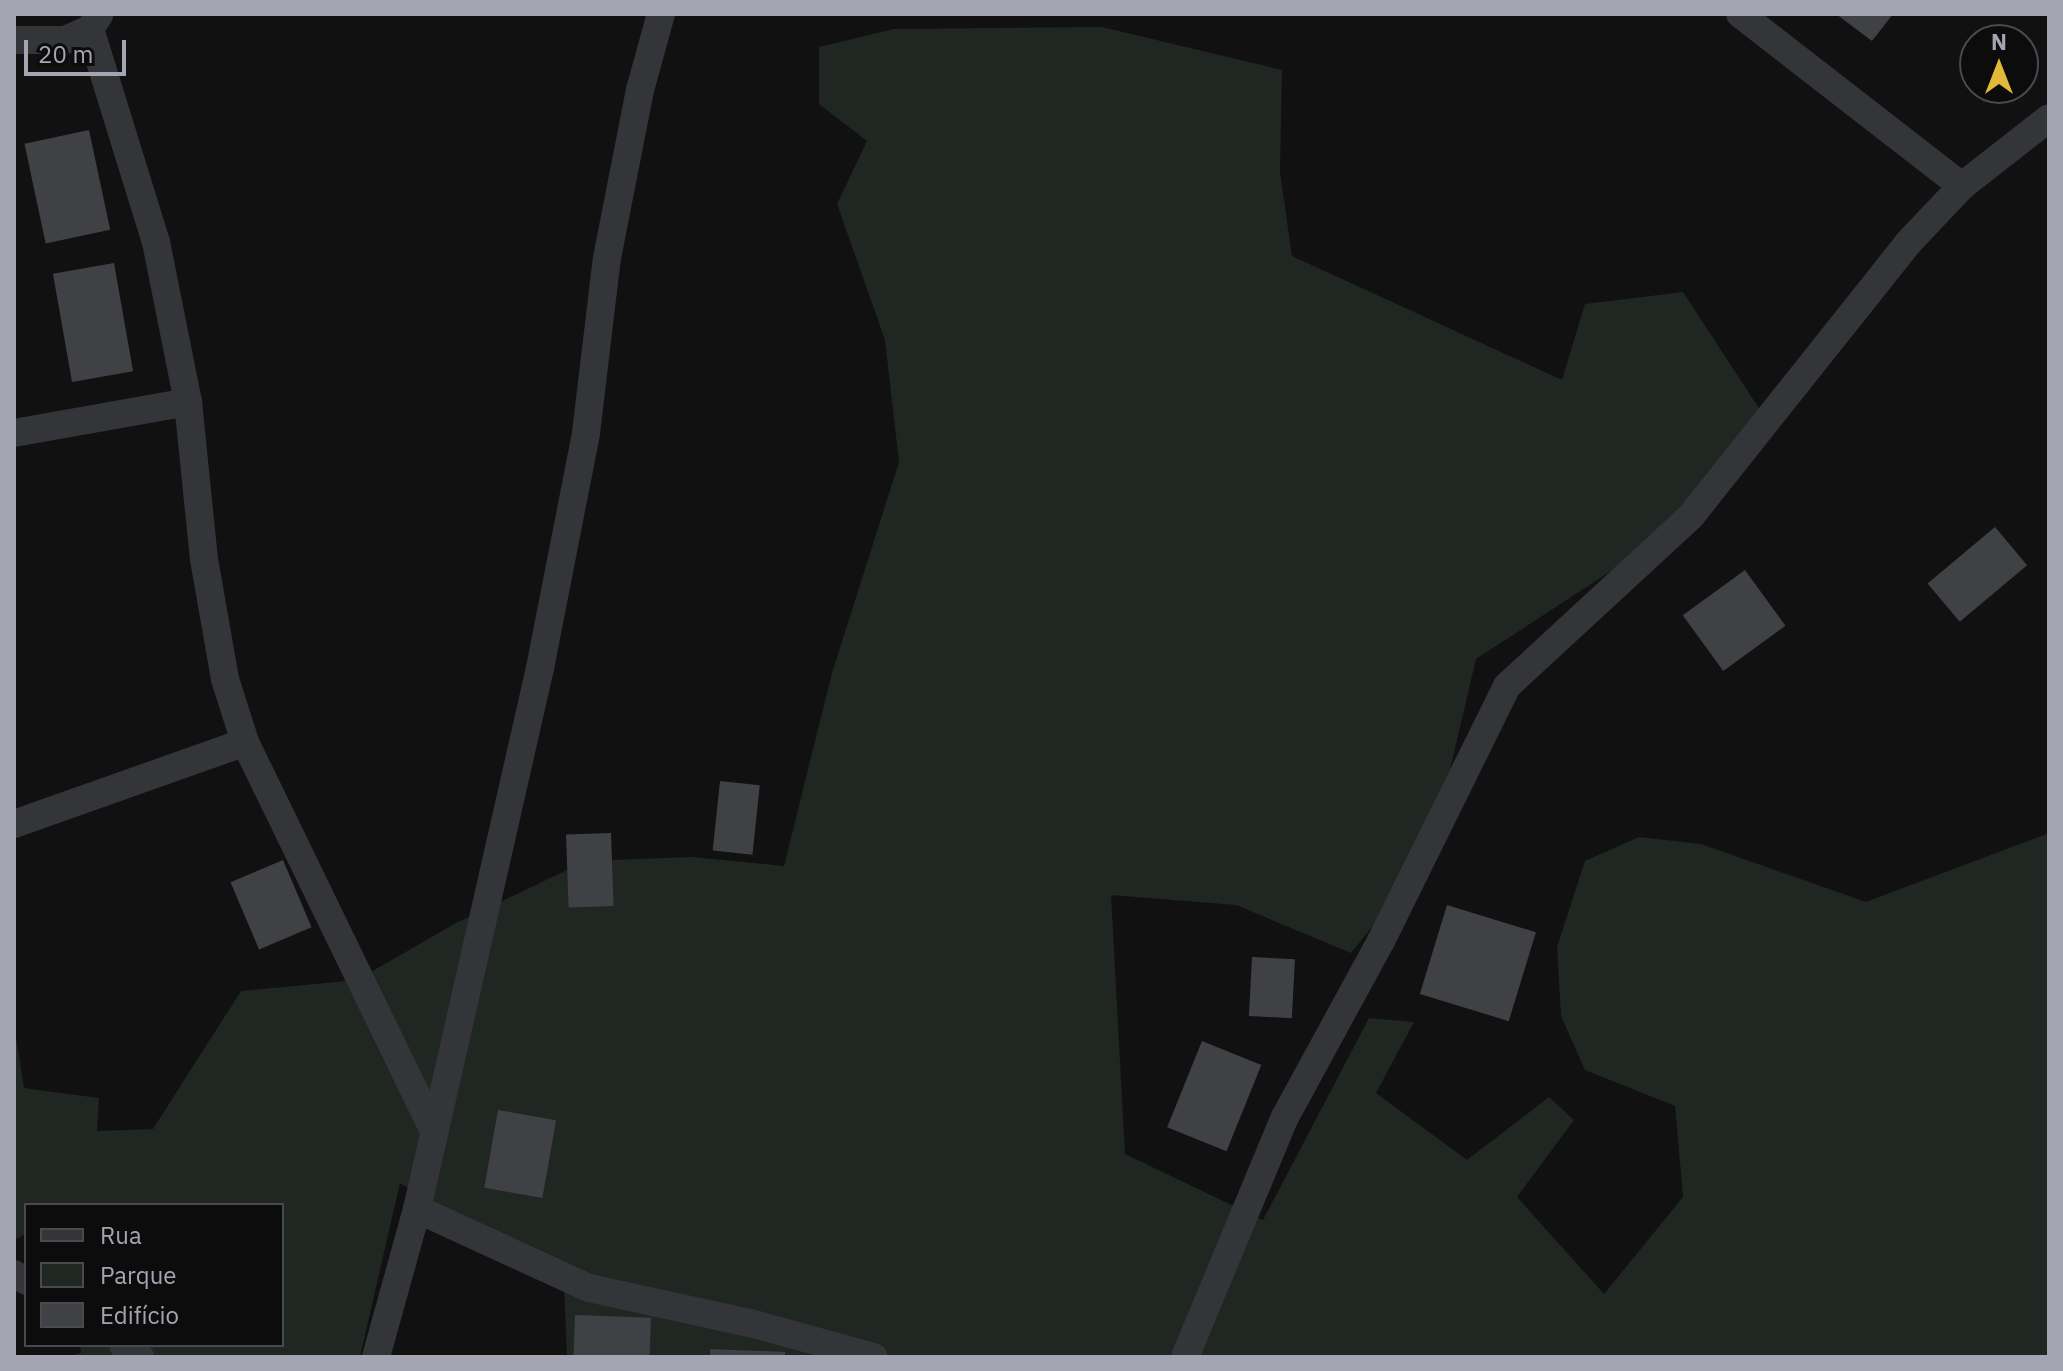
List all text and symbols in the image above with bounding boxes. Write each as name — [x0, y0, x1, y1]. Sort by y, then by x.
scale bar — [28, 24, 130, 74]
north arrow — [1959, 24, 2039, 104]
text: N — [1991, 27, 2007, 56]
text: 20 m — [38, 38, 93, 70]
legend — [24, 1203, 284, 1347]
text: Rua — [100, 1219, 142, 1251]
text: Parque — [100, 1259, 177, 1291]
text: Edifício — [100, 1299, 179, 1331]

